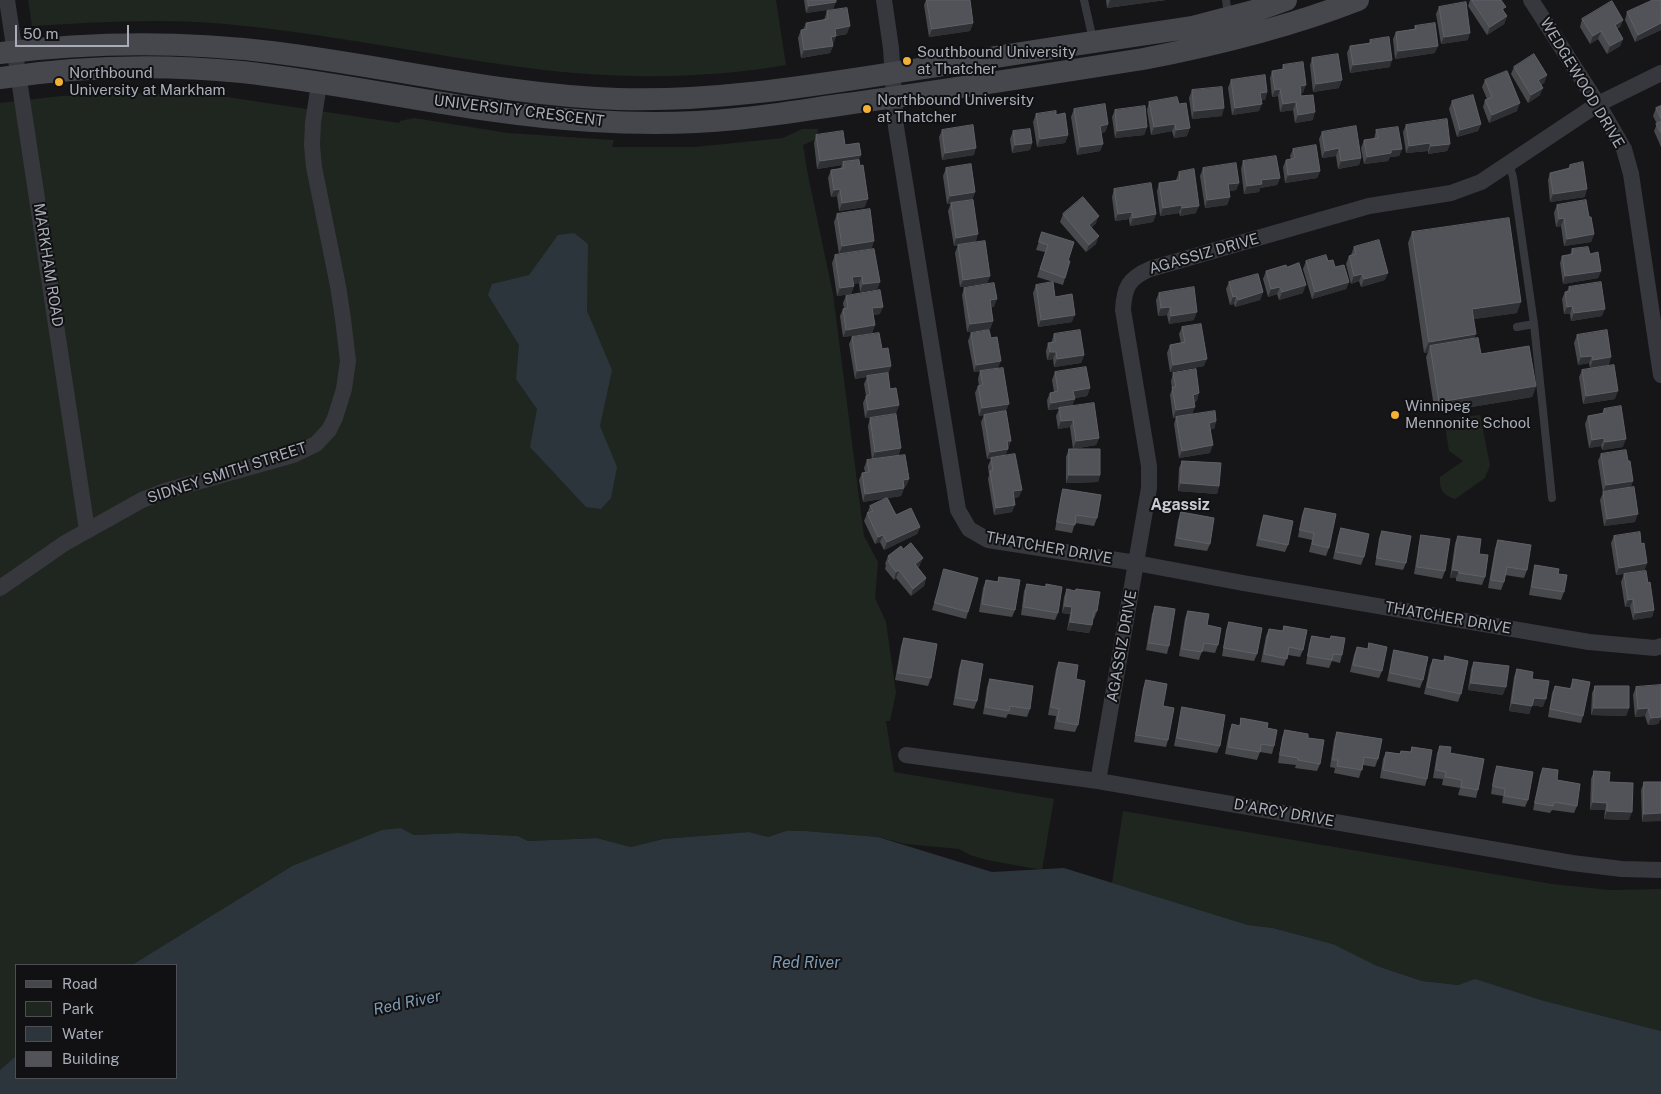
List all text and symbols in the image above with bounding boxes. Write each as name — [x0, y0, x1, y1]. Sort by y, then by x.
scale bar — [18, 15, 131, 47]
street label: WEDGEWOOD DRIVE — [1536, 15, 1628, 151]
text: 50 m — [23, 25, 58, 42]
place label: Southbound University at Thatcher — [917, 43, 1076, 78]
marker: Southbound University at Thatcher — [901, 55, 913, 67]
place label: Northbound University at Markham — [69, 64, 226, 99]
marker: Northbound University at Markham — [53, 76, 65, 88]
place label: Northbound University at Thatcher — [877, 91, 1034, 126]
street label: UNIVERSITY CRESCENT — [433, 92, 605, 130]
marker: Northbound University at Thatcher — [861, 103, 873, 115]
street label: MARKHAM ROAD — [29, 202, 67, 328]
street label: AGASSIZ DRIVE — [1147, 230, 1261, 278]
place label: Winnipeg Mennonite School — [1405, 397, 1531, 432]
marker: Winnipeg Mennonite School — [1389, 409, 1401, 421]
street label: SIDNEY SMITH STREET — [145, 439, 309, 507]
district label: Agassiz — [1150, 495, 1210, 515]
street label: THATCHER DRIVE — [985, 528, 1113, 568]
street label: AGASSIZ DRIVE — [1103, 589, 1141, 703]
street label: THATCHER DRIVE — [1384, 598, 1512, 638]
street label: D'ARCY DRIVE — [1232, 795, 1336, 831]
water label: Red River — [772, 953, 840, 973]
legend — [15, 964, 178, 1079]
text: Road — [62, 975, 98, 992]
water label: Red River — [371, 986, 443, 1020]
text: Park — [62, 1000, 94, 1017]
text: Water — [62, 1025, 104, 1042]
text: Building — [62, 1050, 120, 1067]

